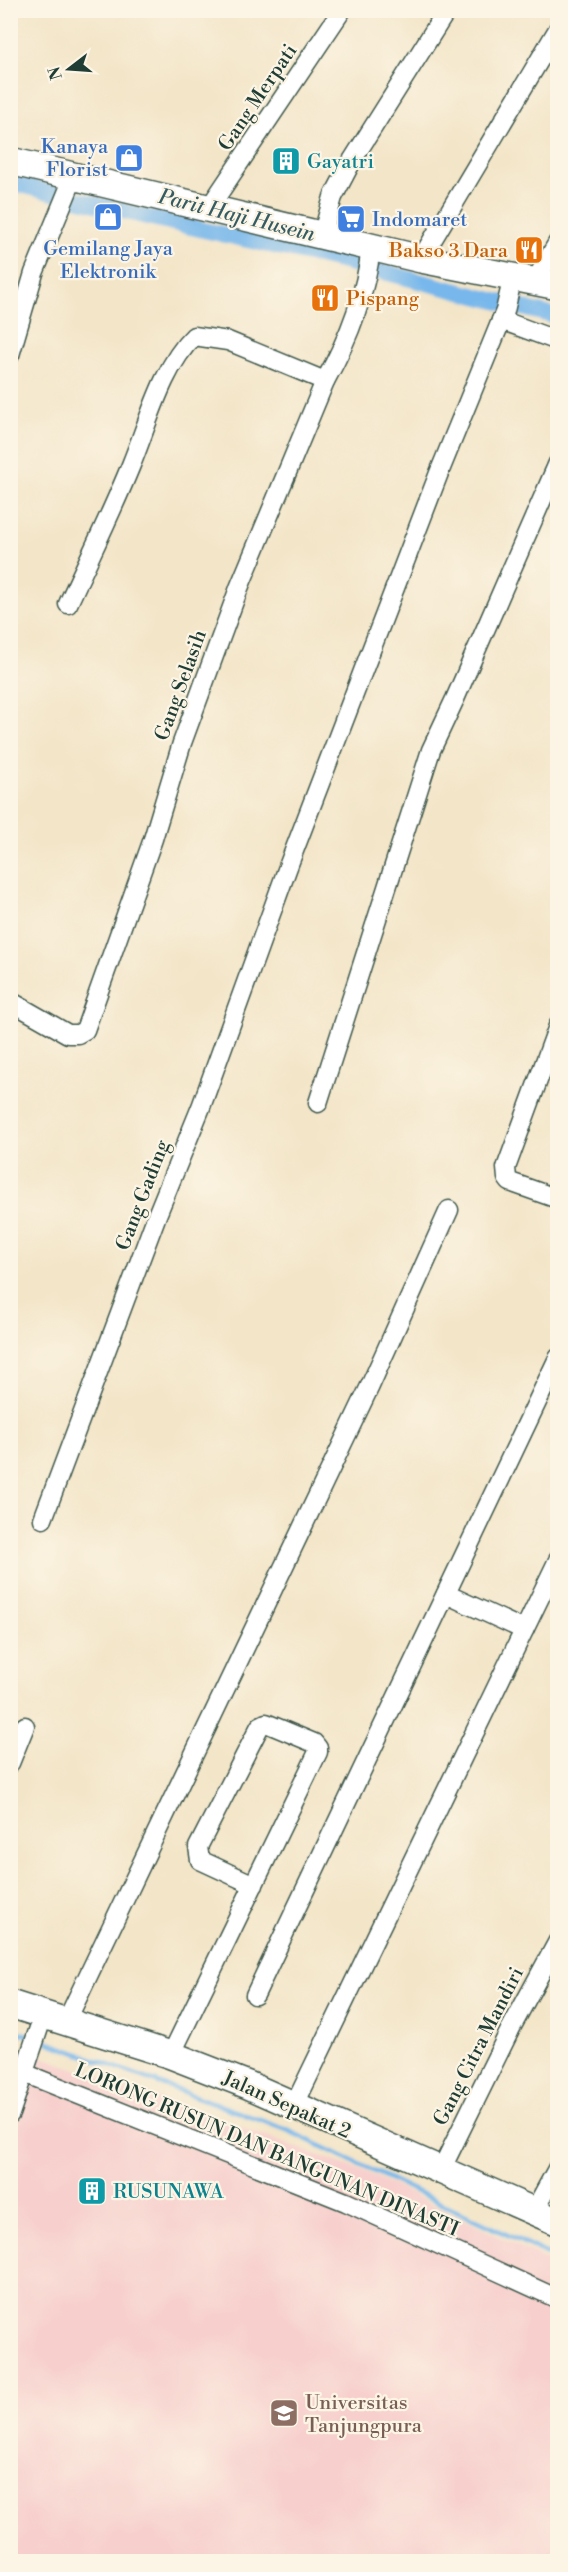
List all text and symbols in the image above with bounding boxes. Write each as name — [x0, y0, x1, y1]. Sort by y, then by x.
north arrow — [39, 39, 99, 99]
street label: Gang Merpati — [213, 39, 303, 156]
text: N — [44, 64, 67, 82]
place label: Kanaya Florist — [41, 135, 109, 183]
shop icon: Kanaya Florist — [113, 142, 145, 174]
building icon: Gayatri — [270, 145, 302, 177]
place label: Gayatri — [307, 150, 375, 175]
water label: Parit Haji Husein — [155, 184, 318, 248]
shop icon: Gemilang Jaya Elektronik — [92, 201, 124, 233]
supermarket icon: Indomaret — [335, 203, 367, 235]
place label: Indomaret — [372, 208, 467, 233]
restaurant icon: Bakso 3 Dara — [513, 234, 545, 266]
place label: Gemilang Jaya Elektronik — [43, 237, 174, 285]
place label: Bakso 3 Dara — [388, 239, 509, 264]
restaurant icon: Pispang — [309, 282, 341, 314]
place label: Pispang — [346, 287, 420, 312]
street label: Gang Selasih — [150, 627, 213, 744]
street label: Gang Gading — [111, 1136, 176, 1254]
street label: Gang Citra Mandiri — [429, 1963, 530, 2130]
street label: LORONG RUSUN DAN BANGUNAN DINASTI — [71, 2058, 463, 2243]
street label: Jalan Sepakat 2 — [217, 2066, 354, 2145]
building icon: RUSUNAWA — [76, 2175, 108, 2207]
place label: RUSUNAWA — [113, 2180, 225, 2205]
place label: Universitas Tanjungpura — [305, 2391, 423, 2439]
school or university icon: Universitas Tanjungpura — [268, 2397, 300, 2429]

